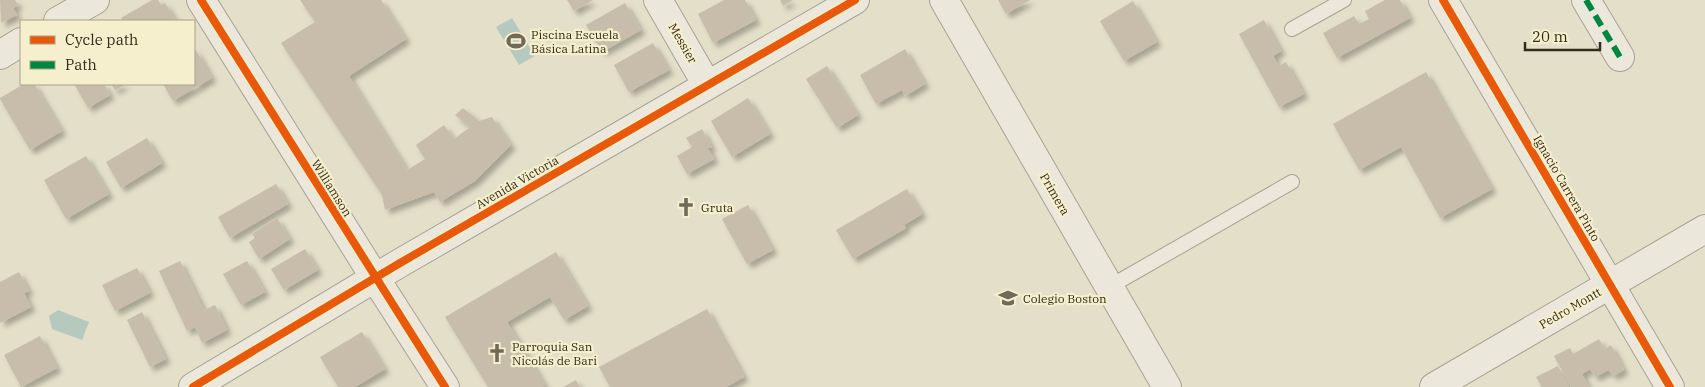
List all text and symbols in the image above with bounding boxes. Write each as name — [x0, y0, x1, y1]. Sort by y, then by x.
legend — [20, 20, 195, 85]
street label: Messier — [665, 20, 701, 66]
scale bar — [1525, 20, 1600, 52]
place label: Piscina Escuela Básica Latina — [531, 27, 619, 56]
text: 20 m — [1532, 27, 1568, 46]
text: Cycle path — [65, 30, 138, 49]
sports icon: Piscina Escuela Básica Latina — [505, 30, 527, 52]
text: Path — [65, 55, 97, 74]
street label: Ignacio Carrera Pinto — [1530, 132, 1604, 244]
street label: Avenida Victoria — [473, 152, 561, 212]
street label: Williamson — [309, 157, 356, 220]
street label: Primera — [1037, 170, 1073, 218]
church icon: Gruta — [675, 196, 697, 218]
place label: Gruta — [701, 200, 734, 215]
street label: Pedro Montt — [1536, 284, 1604, 332]
school or university icon: Colegio Boston — [997, 287, 1019, 309]
place label: Colegio Boston — [1023, 291, 1107, 306]
place label: Parroquia San Nicolás de Bari — [512, 339, 597, 368]
church icon: Parroquia San Nicolás de Bari — [486, 342, 508, 364]

